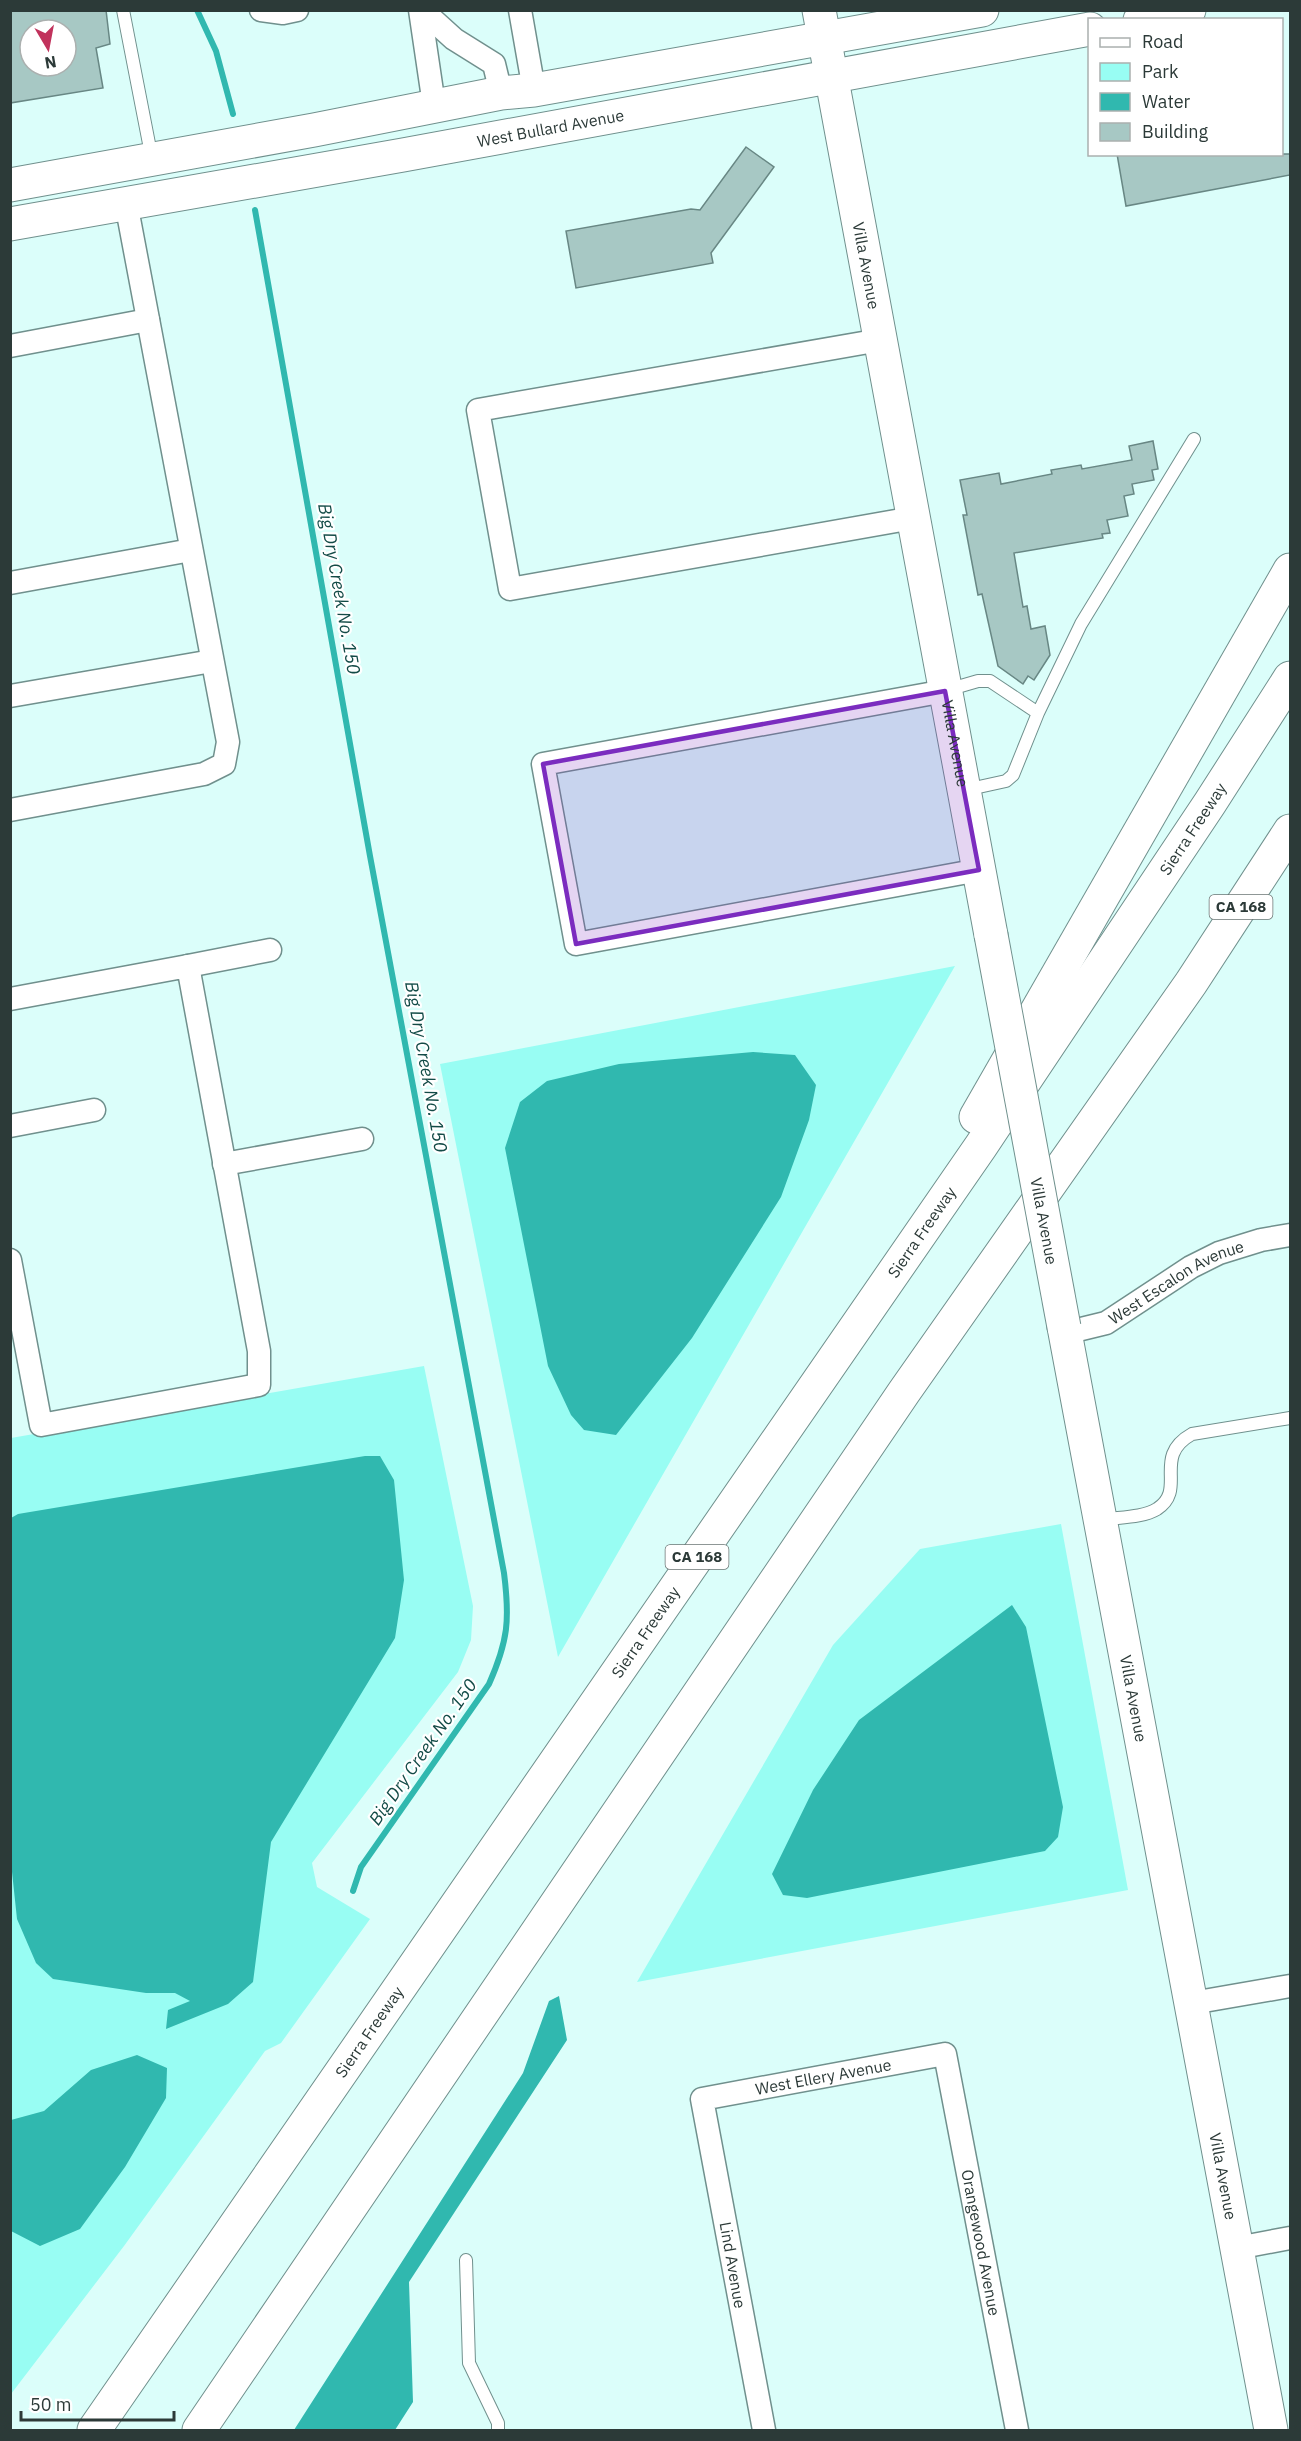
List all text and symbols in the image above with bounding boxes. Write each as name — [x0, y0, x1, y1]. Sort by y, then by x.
north arrow — [18, 18, 78, 78]
legend — [1088, 18, 1283, 156]
text: Road — [1142, 30, 1183, 53]
text: N — [43, 52, 58, 74]
text: Park — [1142, 60, 1179, 83]
text: Water — [1142, 90, 1191, 113]
street label: West Bullard Avenue — [475, 105, 626, 151]
text: Building — [1142, 120, 1209, 143]
street label: Villa Avenue — [849, 220, 884, 311]
water label: Big Dry Creek No. 150 — [313, 501, 366, 677]
street label: Villa Avenue — [937, 698, 973, 789]
street label: Sierra Freeway — [1155, 779, 1230, 879]
road number: CA 168 — [1210, 895, 1272, 919]
water label: Big Dry Creek No. 150 — [400, 979, 453, 1155]
street label: Villa Avenue — [1026, 1176, 1062, 1266]
street label: Sierra Freeway — [883, 1182, 960, 1282]
street label: West Escalon Avenue — [1105, 1236, 1246, 1329]
road number: CA 168 — [666, 1545, 728, 1569]
street label: Sierra Freeway — [607, 1582, 684, 1681]
street label: Villa Avenue — [1116, 1653, 1152, 1744]
water label: Big Dry Creek No. 150 — [363, 1674, 482, 1829]
street label: Sierra Freeway — [331, 1982, 408, 2081]
street label: West Ellery Avenue — [754, 2054, 893, 2099]
street label: Villa Avenue — [1205, 2131, 1241, 2222]
street label: Orangewood Avenue — [957, 2168, 1005, 2318]
street label: Lind Avenue — [716, 2220, 750, 2310]
scale bar — [21, 2384, 174, 2422]
text: 50 m — [30, 2393, 72, 2416]

